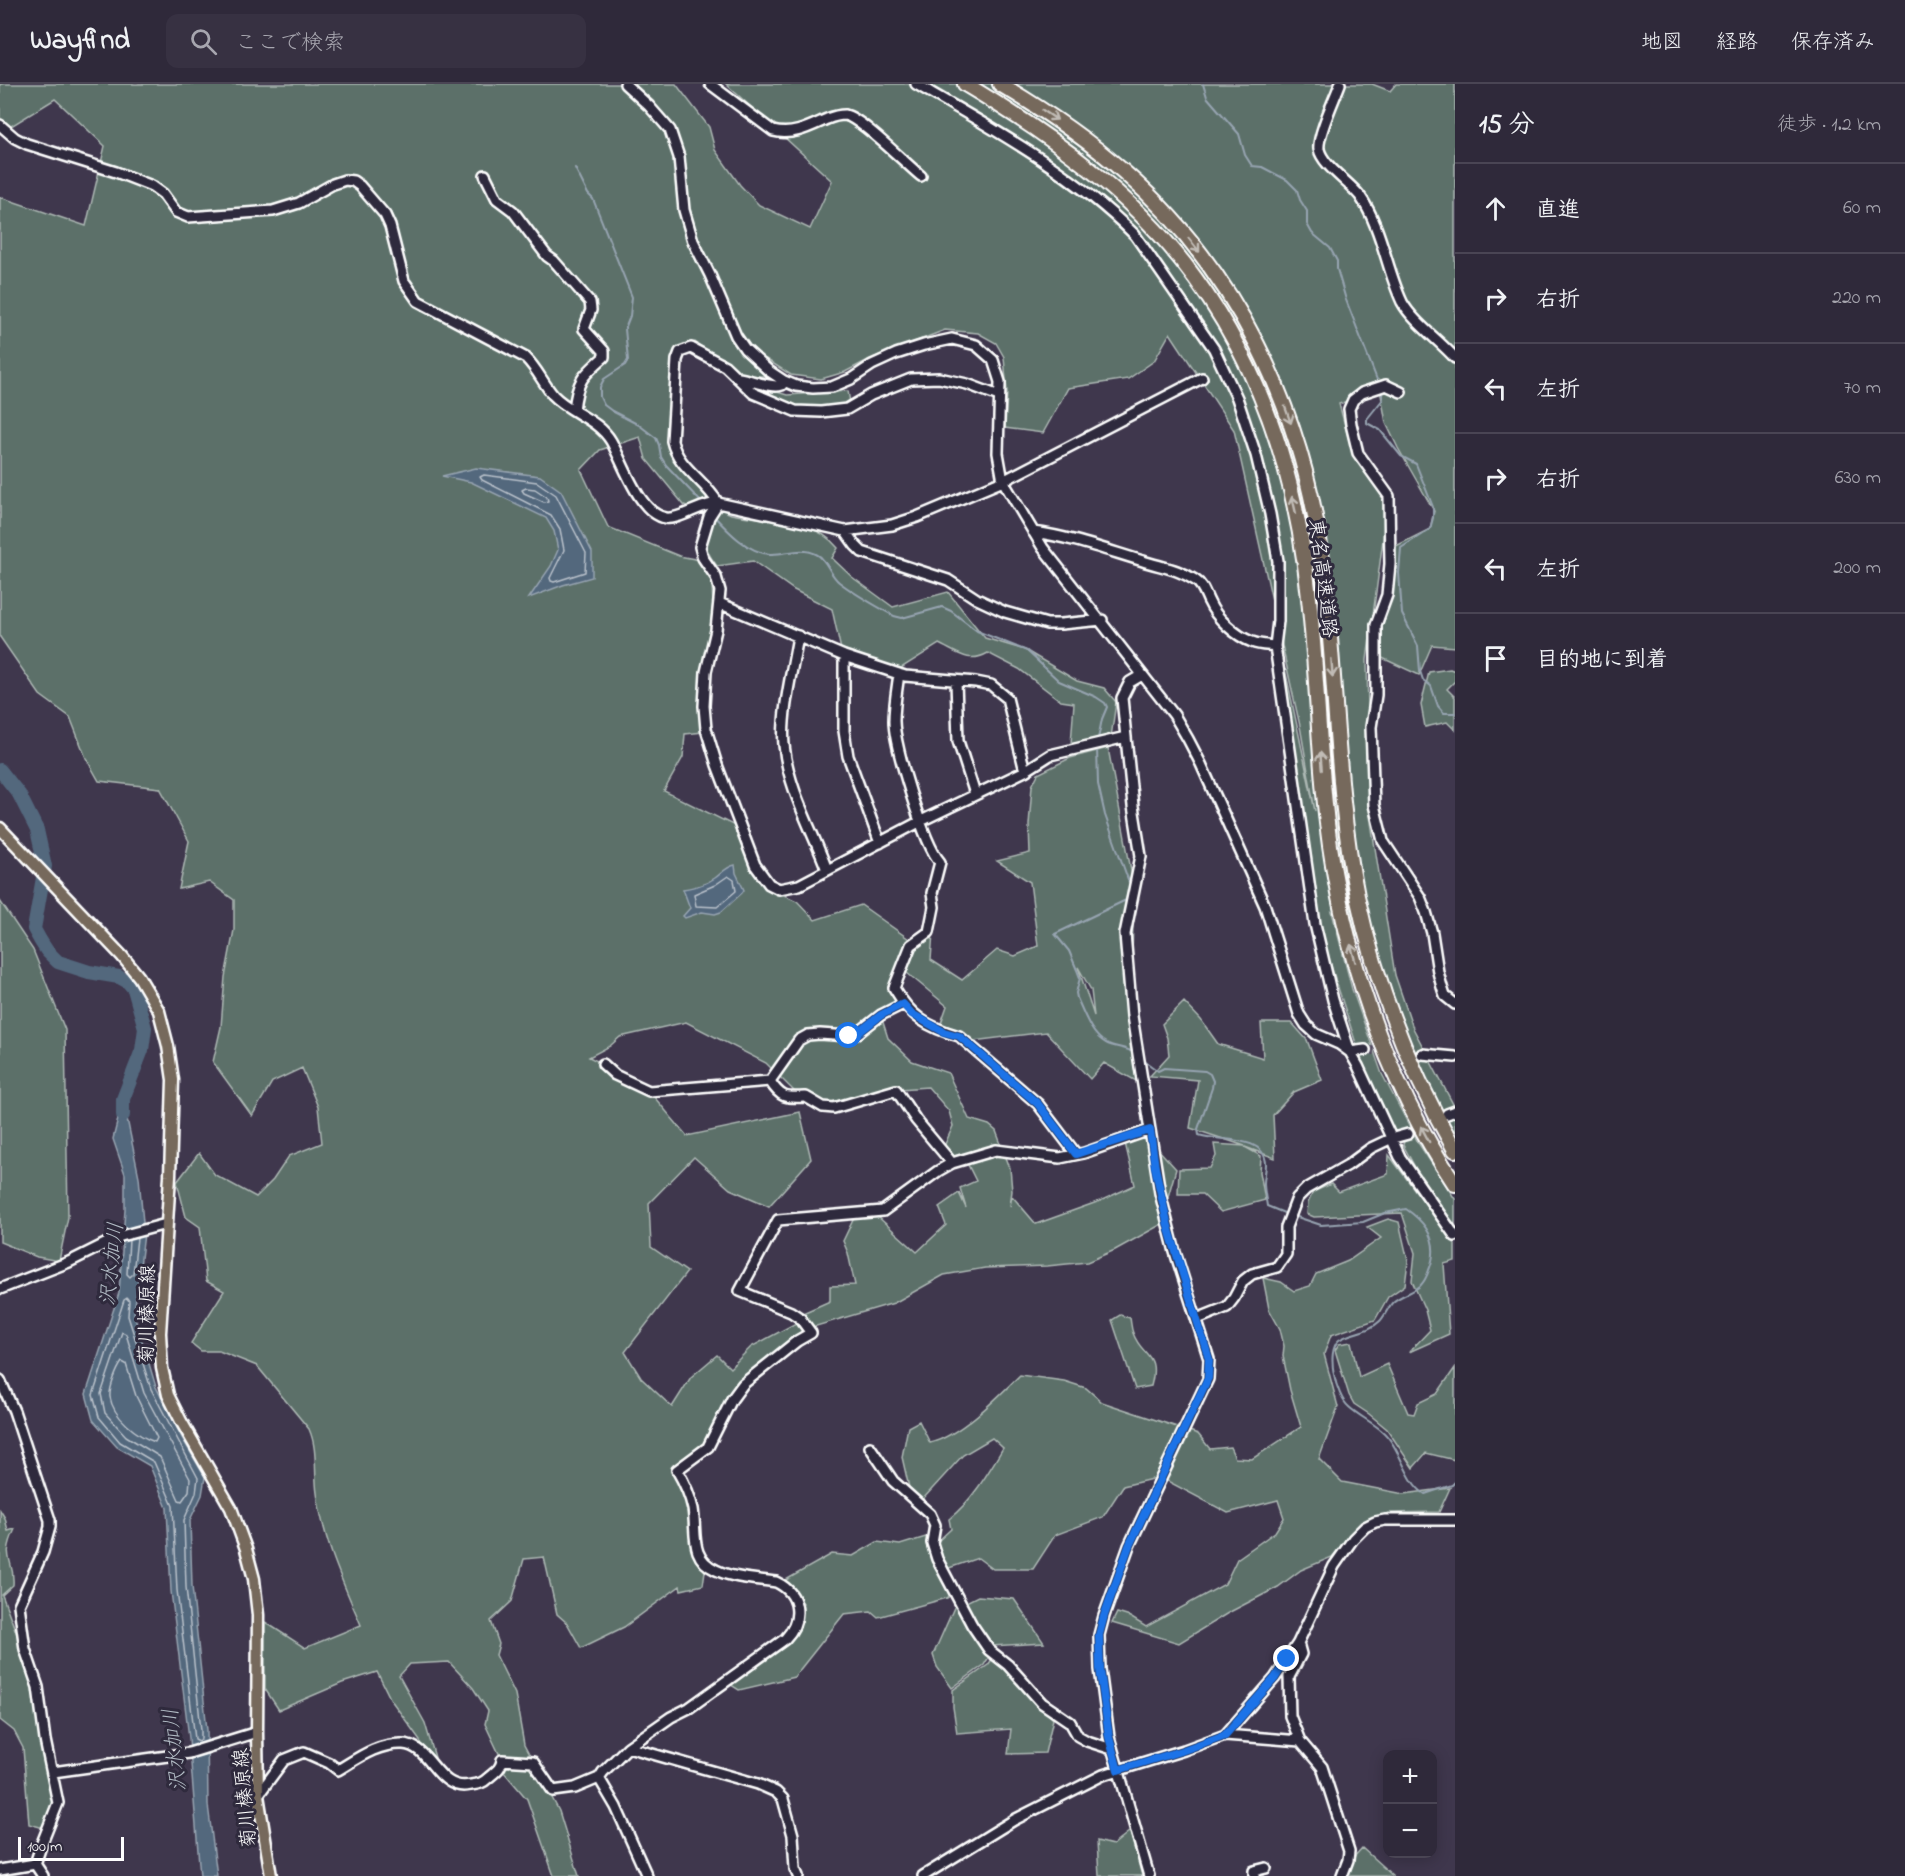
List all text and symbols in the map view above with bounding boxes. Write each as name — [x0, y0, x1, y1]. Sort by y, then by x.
search box — [166, 14, 586, 68]
text: Wayfind — [30, 21, 130, 62]
icon: search — [187, 25, 220, 58]
text: ここで検索 — [235, 28, 345, 60]
text: 地図 — [1641, 28, 1683, 58]
text: 経路 — [1716, 28, 1758, 58]
text: 保存済み — [1791, 28, 1875, 58]
text: 15 分 — [1479, 107, 1535, 145]
one-way arrow — [1041, 109, 1058, 121]
text: 徒歩 · 1.2 km — [1777, 111, 1881, 140]
icon: ahead — [1479, 192, 1512, 225]
text: 60 m — [1843, 194, 1881, 223]
text: 直進 — [1536, 195, 1580, 227]
one-way arrow — [1187, 237, 1200, 253]
icon: right — [1479, 282, 1512, 315]
text: 220 m — [1832, 284, 1881, 313]
text: 右折 — [1536, 285, 1580, 317]
icon: left — [1479, 372, 1512, 405]
text: 70 m — [1844, 374, 1881, 403]
text: 左折 — [1536, 375, 1580, 407]
one-way arrow — [1283, 405, 1294, 424]
icon: right — [1479, 462, 1512, 495]
text: 630 m — [1835, 464, 1881, 493]
text: 右折 — [1536, 465, 1580, 497]
one-way arrow — [1288, 495, 1300, 514]
street label: 東名高速道路 — [1300, 517, 1343, 640]
icon: left — [1479, 552, 1512, 585]
text: 200 m — [1833, 554, 1881, 583]
text: 左折 — [1536, 555, 1580, 587]
icon: arrive — [1479, 642, 1512, 675]
text: 目的地に到着 — [1536, 645, 1668, 677]
one-way arrow — [1326, 658, 1337, 678]
one-way arrow — [1316, 751, 1327, 771]
one-way arrow — [1346, 944, 1358, 963]
route start — [835, 1022, 861, 1048]
one-way arrow — [1419, 1125, 1430, 1143]
water label: 沢水加川 — [94, 1221, 132, 1308]
street label: 菊川榛原線 — [133, 1264, 164, 1364]
route end — [1273, 1645, 1299, 1671]
water label: 沢水加川 — [157, 1706, 195, 1793]
street label: 菊川榛原線 — [228, 1747, 265, 1849]
map controls — [1383, 1750, 1437, 1858]
button: + — [1383, 1750, 1437, 1804]
button: − — [1383, 1804, 1437, 1858]
scale bar — [18, 1834, 124, 1862]
text: 100 m — [27, 1835, 62, 1859]

